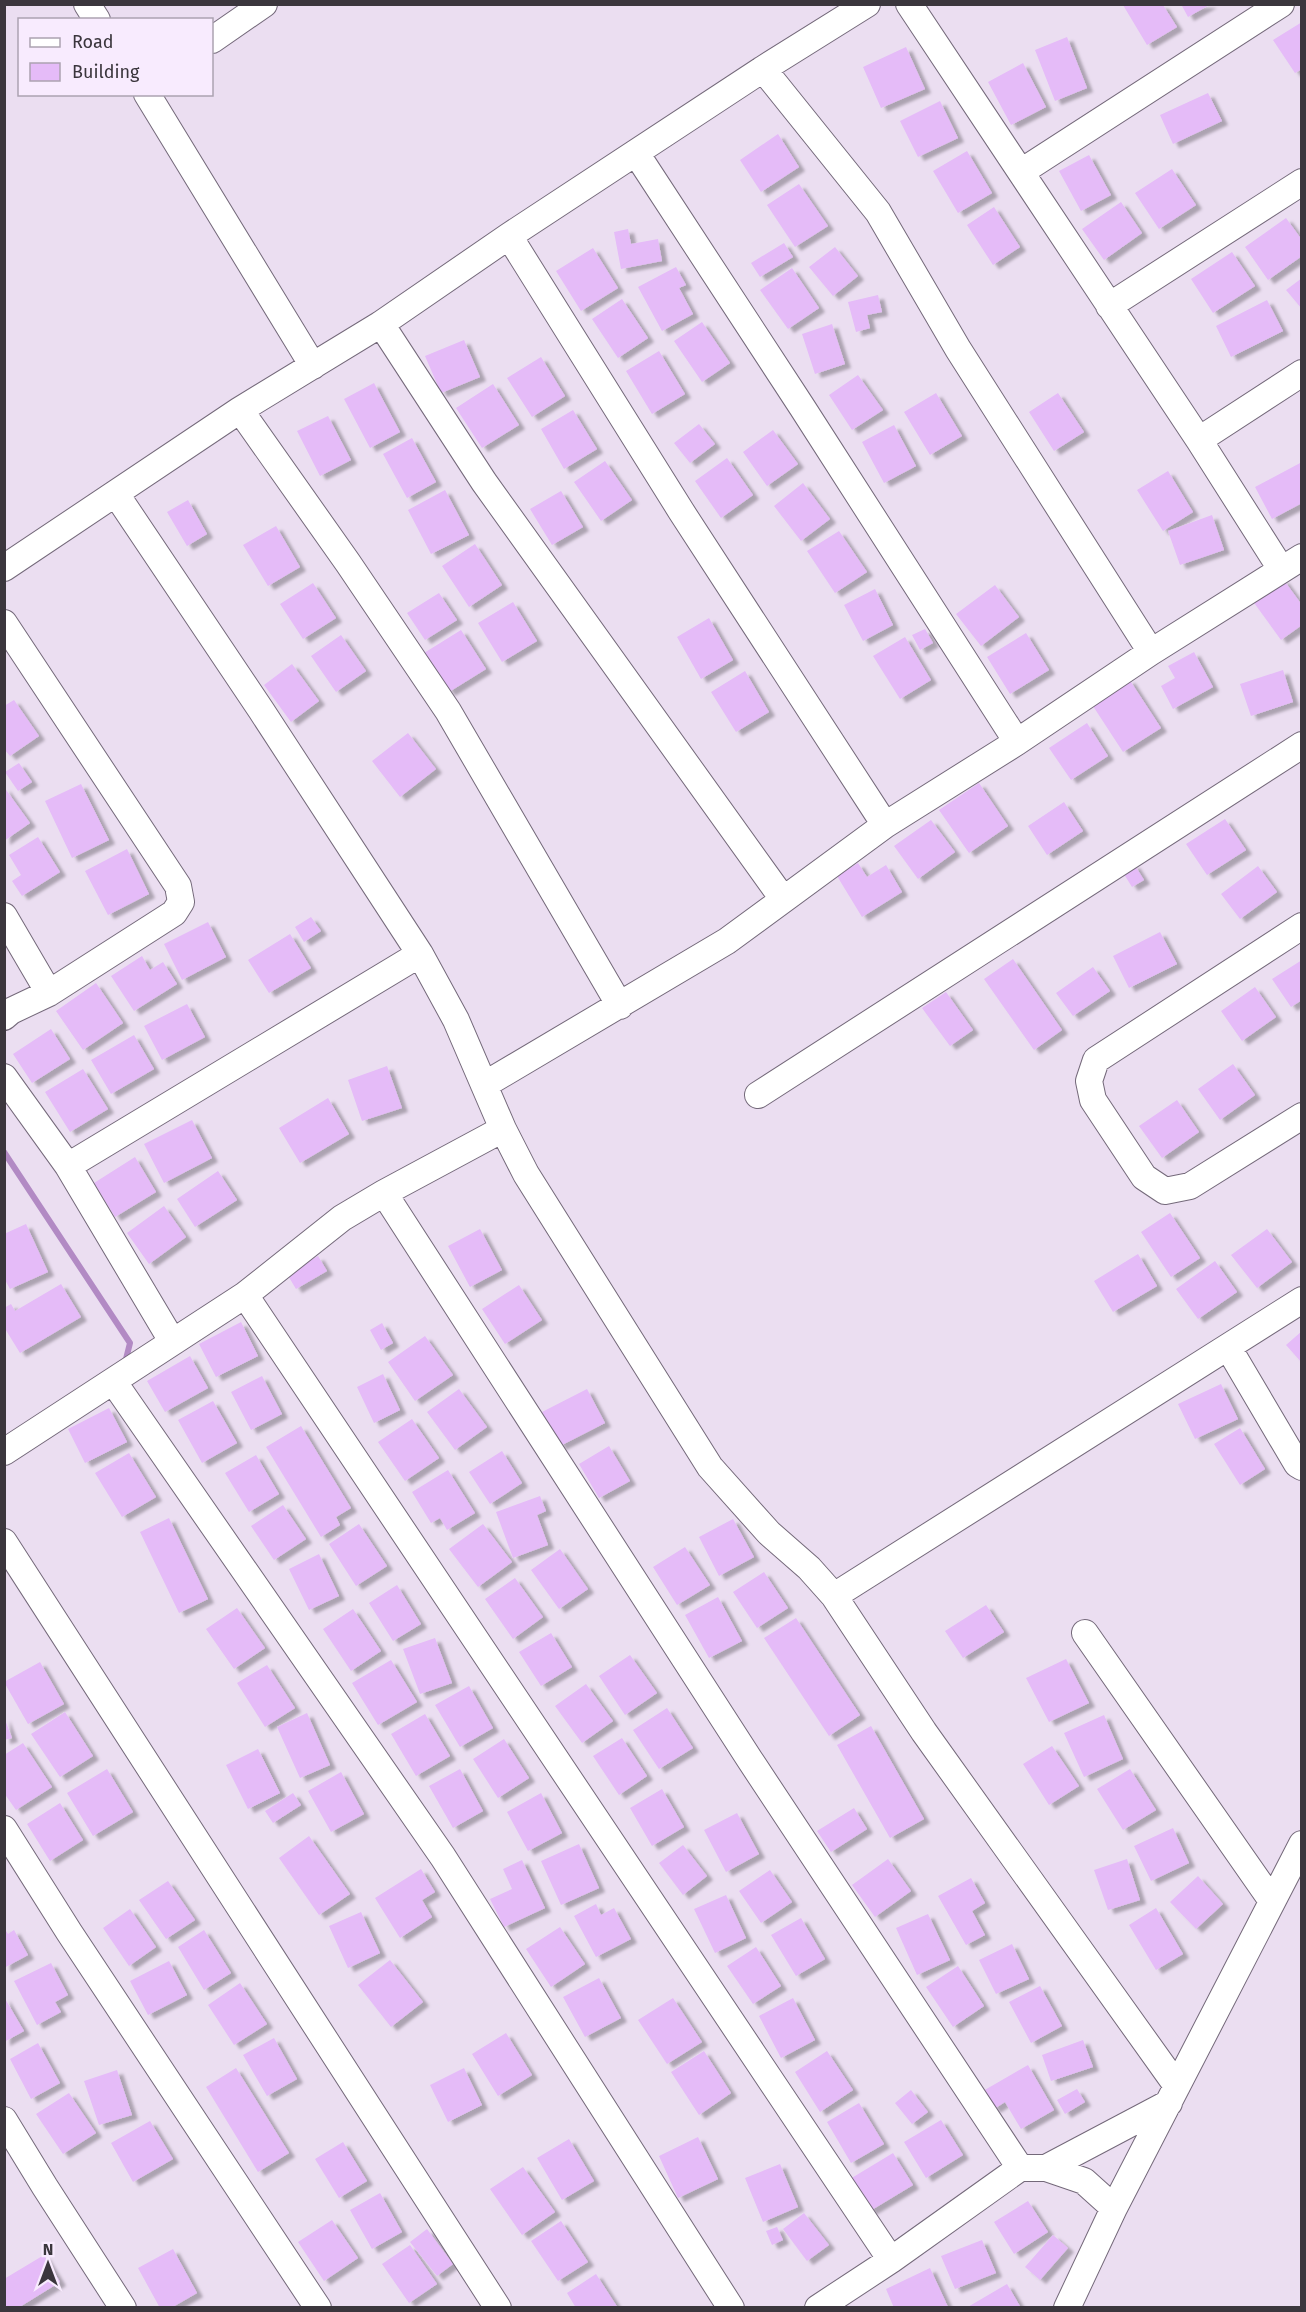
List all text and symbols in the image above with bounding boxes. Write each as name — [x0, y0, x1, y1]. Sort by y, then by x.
legend — [18, 18, 213, 96]
text: Road — [72, 31, 114, 53]
text: Building — [72, 61, 140, 83]
north arrow — [18, 2234, 78, 2294]
text: N — [43, 2240, 53, 2259]

